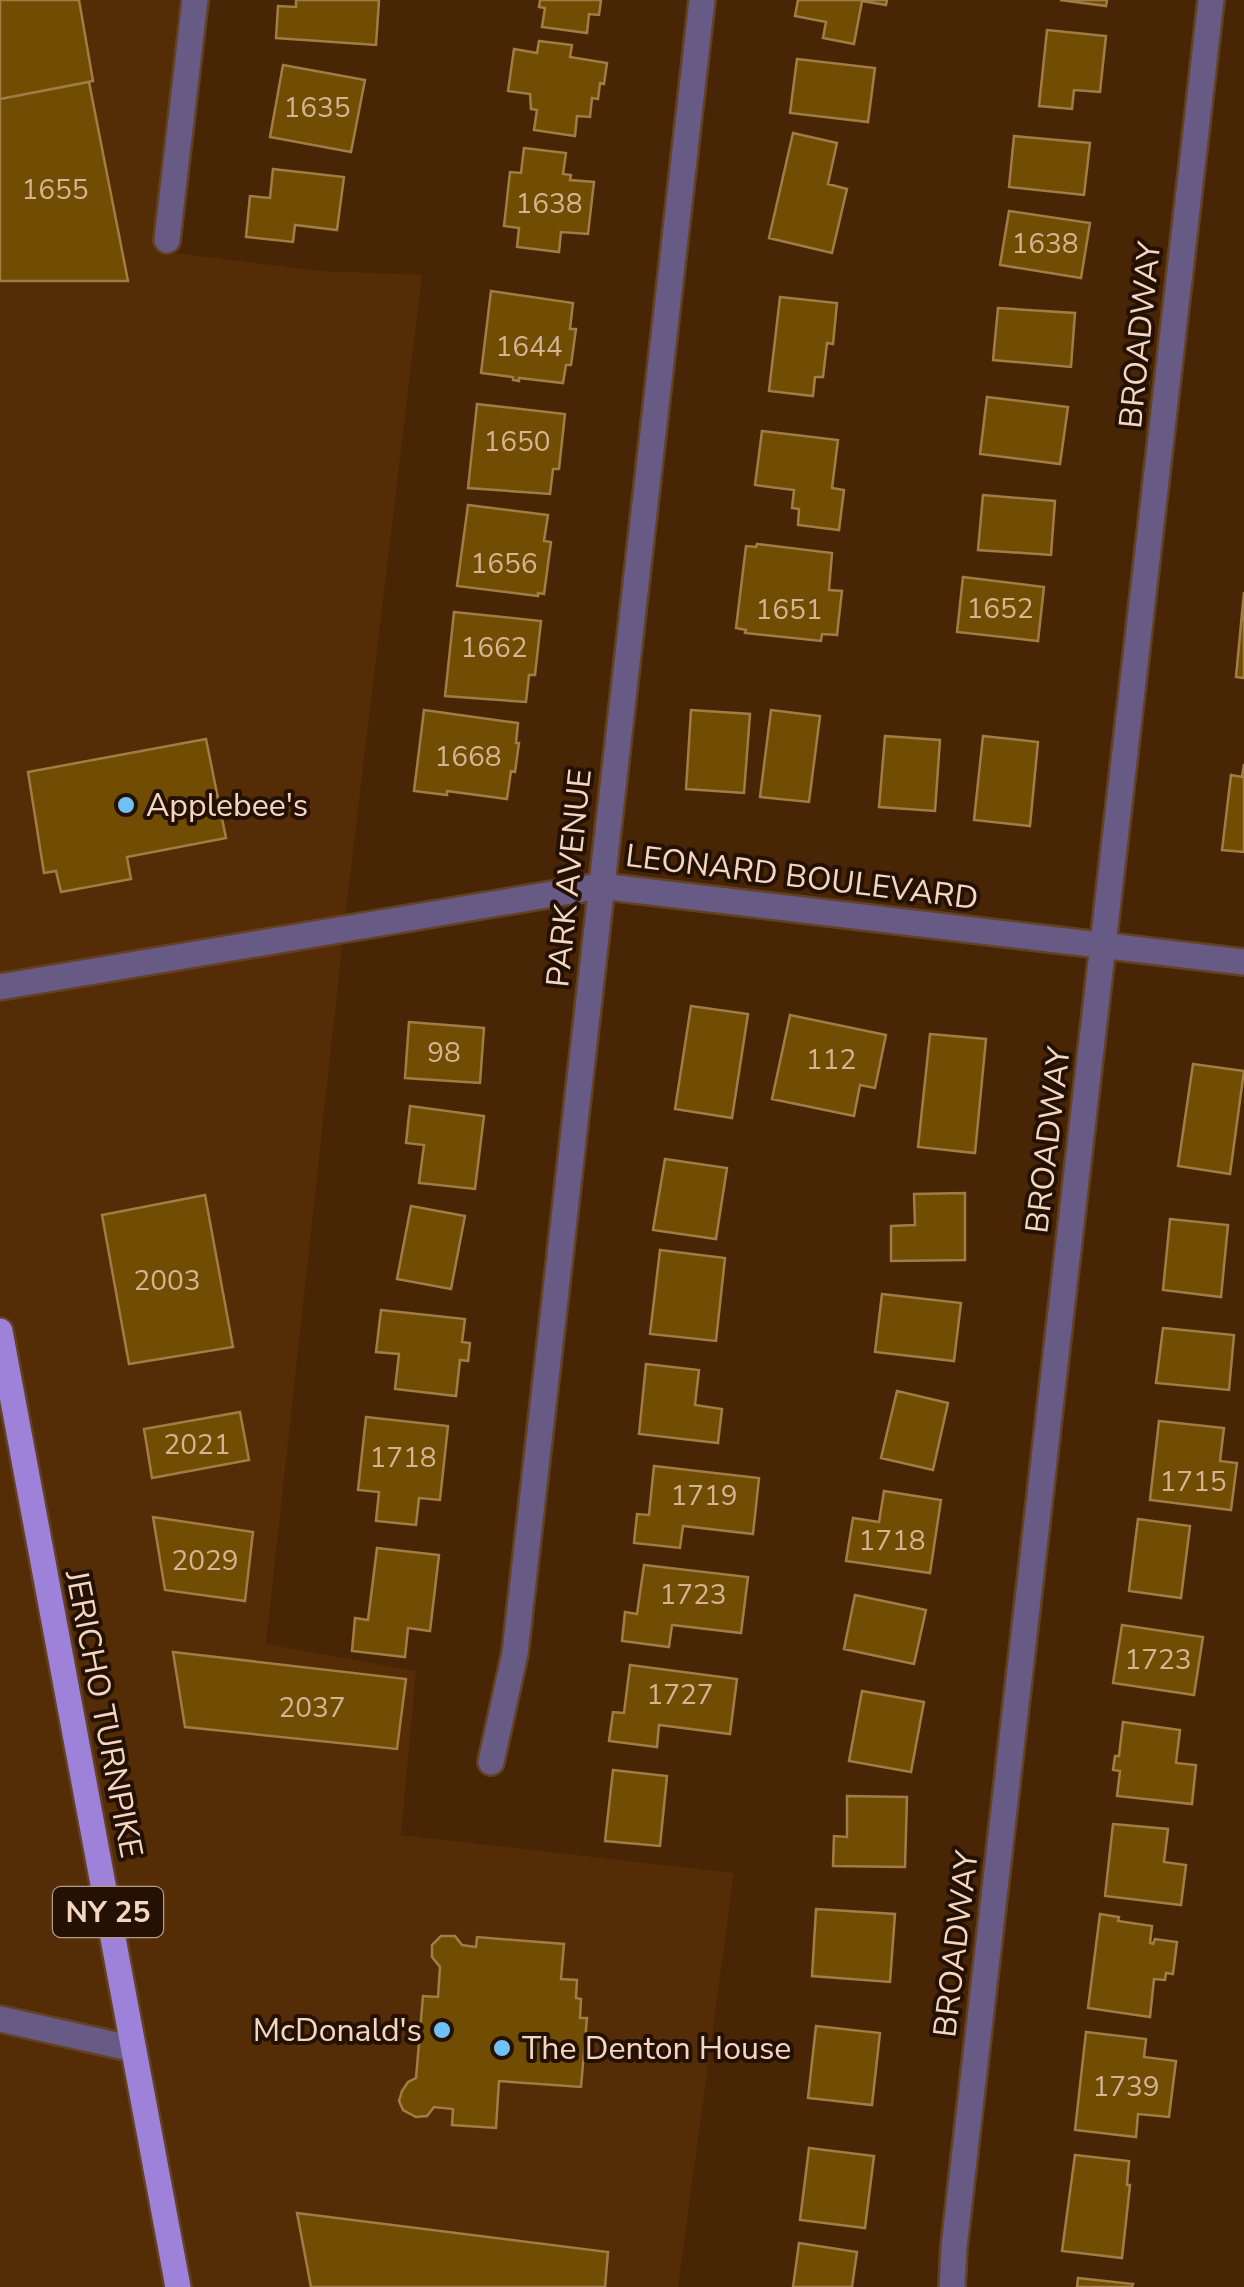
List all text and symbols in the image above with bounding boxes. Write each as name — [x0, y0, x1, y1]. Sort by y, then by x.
house number: 1635 — [283, 89, 351, 127]
house number: 1655 — [21, 171, 89, 209]
house number: 1638 — [515, 185, 583, 223]
house number: 1638 — [1011, 225, 1079, 263]
street label: BROADWAY — [1109, 239, 1171, 430]
house number: 1644 — [495, 328, 563, 366]
house number: 1650 — [483, 423, 551, 461]
house number: 1656 — [470, 545, 538, 583]
house number: 1652 — [966, 590, 1034, 628]
house number: 1651 — [755, 591, 823, 629]
house number: 1662 — [460, 629, 528, 667]
house number: 1668 — [434, 738, 502, 776]
street label: PARK AVENUE — [536, 767, 602, 989]
place label: Applebee's — [146, 784, 308, 827]
marker: Applebee's — [115, 794, 137, 816]
street label: LEONARD BOULEVARD — [623, 834, 981, 920]
house number: 98 — [427, 1034, 461, 1072]
house number: 112 — [806, 1041, 856, 1079]
street label: BROADWAY — [1015, 1043, 1081, 1236]
house number: 2003 — [133, 1262, 201, 1300]
house number: 2021 — [163, 1426, 231, 1464]
house number: 1718 — [369, 1439, 437, 1477]
house number: 1715 — [1159, 1463, 1227, 1501]
house number: 1719 — [670, 1477, 738, 1515]
house number: 1718 — [858, 1522, 926, 1560]
house number: 2029 — [171, 1542, 239, 1580]
street label: JERICHO TURNPIKE — [55, 1566, 153, 1861]
house number: 1723 — [659, 1576, 727, 1614]
house number: 1723 — [1124, 1641, 1192, 1679]
house number: 1727 — [646, 1676, 714, 1714]
house number: 2037 — [278, 1689, 346, 1727]
street label: BROADWAY — [923, 1847, 989, 2040]
road number: NY 25 — [53, 1887, 163, 1937]
place label: McDonald's — [253, 2009, 422, 2052]
marker: McDonald's — [431, 2019, 453, 2041]
place label: The Denton House — [522, 2027, 791, 2070]
marker: The Denton House — [491, 2037, 513, 2059]
house number: 1739 — [1092, 2068, 1160, 2106]

